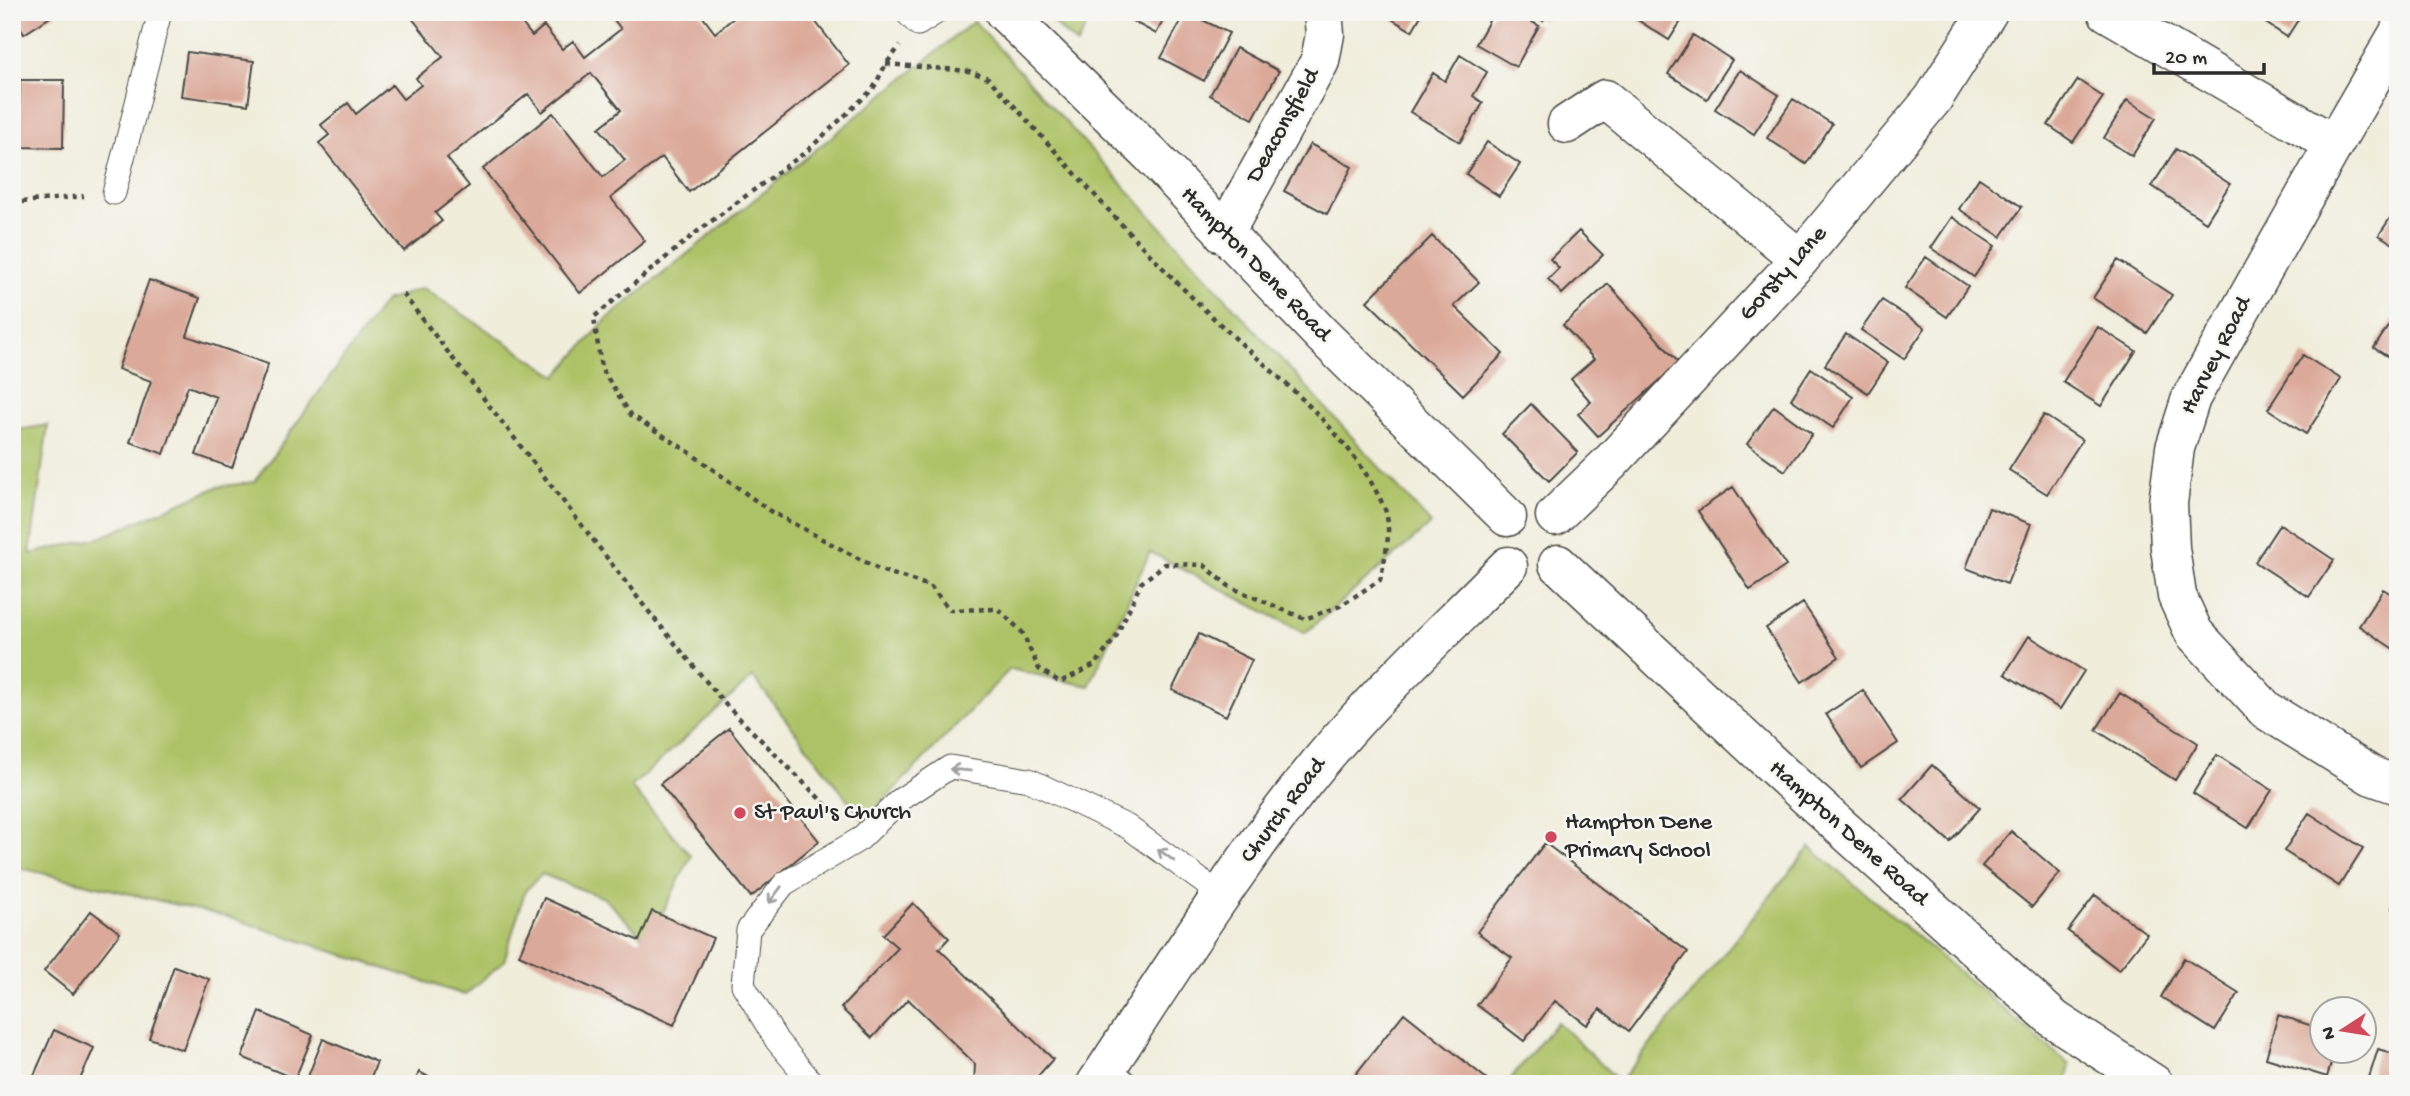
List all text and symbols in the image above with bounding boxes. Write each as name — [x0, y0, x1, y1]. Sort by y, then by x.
scale bar — [2154, 32, 2265, 76]
text: 20 m — [2165, 47, 2207, 72]
street label: Deaconsfield — [1240, 62, 1328, 190]
street label: Hampton Dene Road — [1173, 181, 1338, 350]
street label: Gorsty Lane — [1734, 220, 1835, 328]
street label: Harvey Road — [2175, 290, 2260, 420]
street label: Church Road — [1235, 751, 1334, 870]
street label: Hampton Dene Road — [1762, 755, 1935, 915]
one-way arrow — [949, 763, 971, 776]
place label: St Paul's Church — [754, 799, 911, 828]
marker: St Paul's Church — [732, 805, 748, 821]
place label: Hampton Dene Primary School — [1564, 809, 1713, 866]
marker: Hampton Dene Primary School — [1543, 829, 1559, 845]
one-way arrow — [1157, 848, 1176, 862]
one-way arrow — [768, 885, 783, 904]
north arrow — [2308, 995, 2378, 1064]
text: N — [2317, 1024, 2342, 1041]

